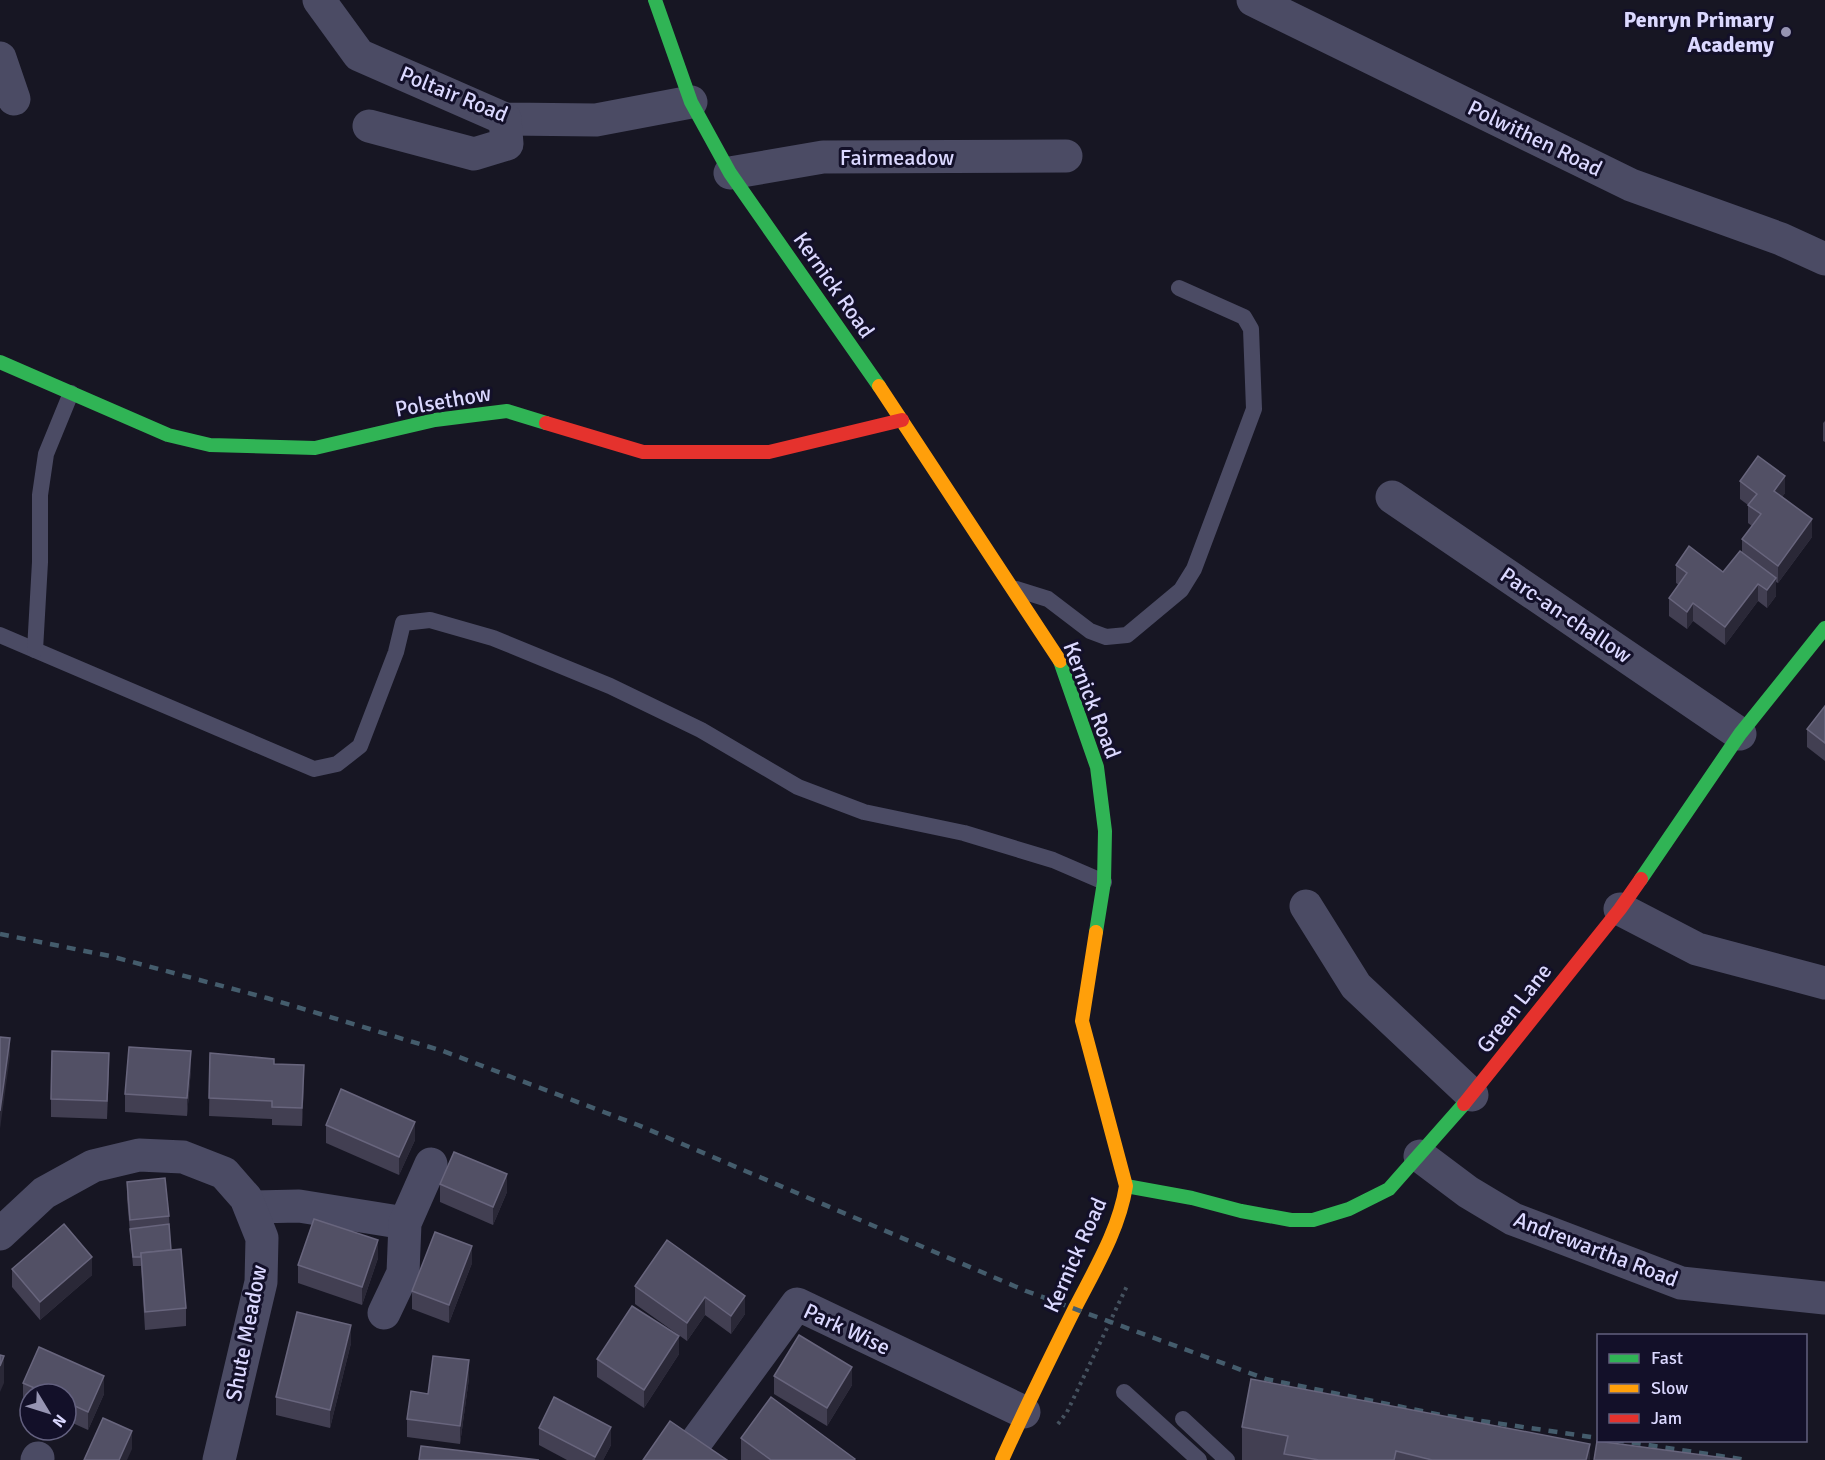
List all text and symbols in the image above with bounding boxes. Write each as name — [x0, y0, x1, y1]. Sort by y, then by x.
place label: Penryn Primary Academy — [1623, 6, 1774, 58]
marker: Penryn Primary Academy — [1779, 25, 1793, 39]
street label: Poltair Road — [396, 60, 512, 128]
street label: Polwithen Road — [1463, 94, 1607, 182]
street label: Fairmeadow — [840, 144, 954, 171]
street label: Kernick Road — [788, 227, 880, 343]
street label: Polsethow — [393, 379, 493, 423]
street label: Parc-an-challow — [1495, 561, 1637, 669]
street label: Kernick Road — [1057, 638, 1127, 762]
street label: Green Lane — [1471, 958, 1557, 1058]
street label: Kernick Road — [1038, 1193, 1112, 1317]
street label: Andrewartha Road — [1510, 1205, 1682, 1293]
street label: Shute Meadow — [220, 1262, 272, 1403]
street label: Park Wise — [799, 1297, 895, 1361]
legend — [1597, 1334, 1807, 1442]
text: Fast — [1651, 1347, 1683, 1369]
text: Slow — [1651, 1377, 1688, 1399]
north arrow — [18, 1382, 78, 1442]
text: Jam — [1651, 1407, 1682, 1429]
text: N — [48, 1410, 70, 1431]

